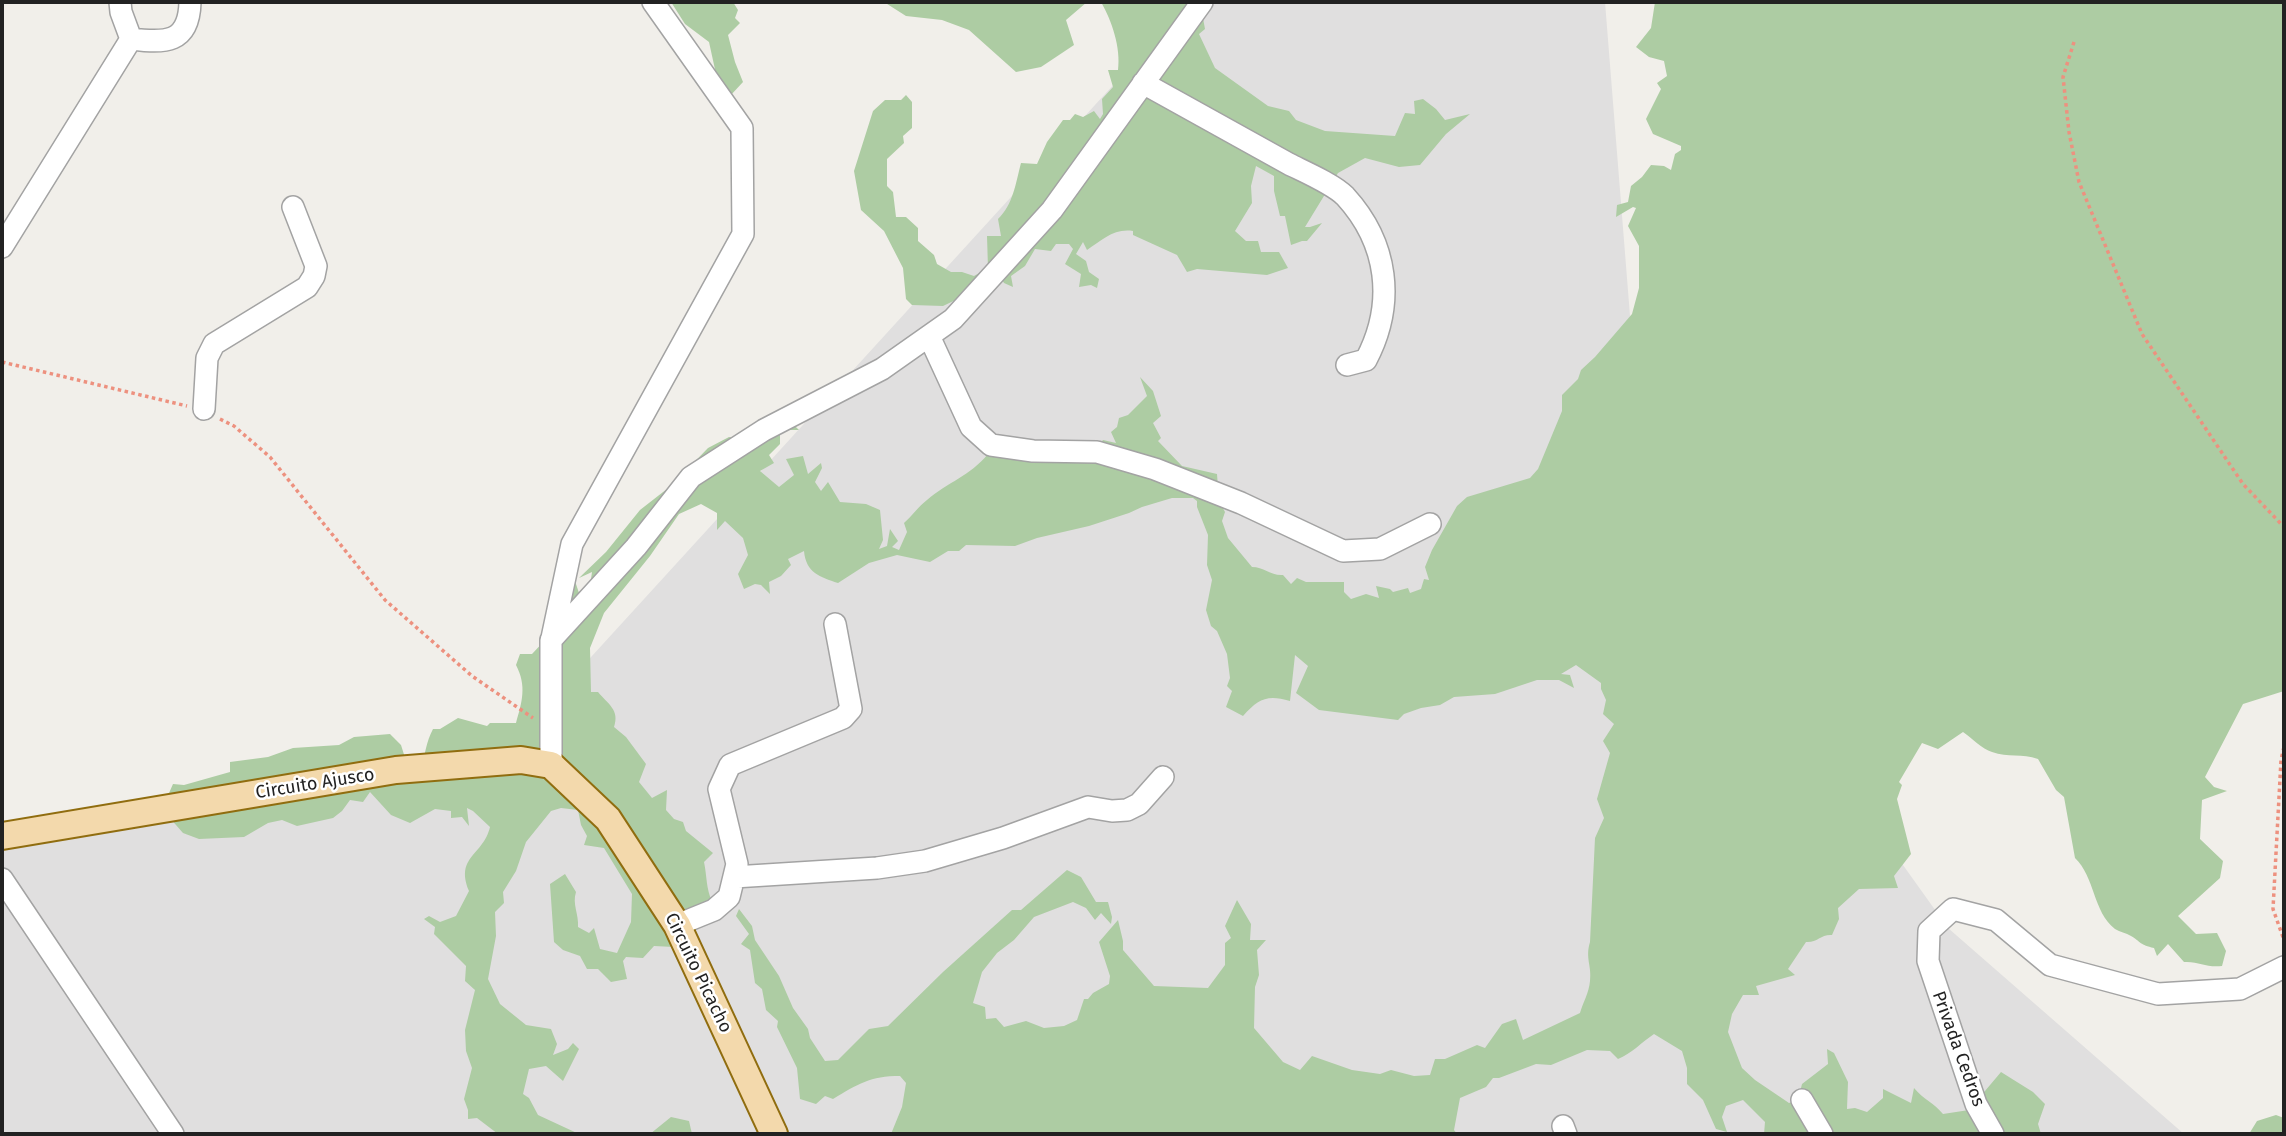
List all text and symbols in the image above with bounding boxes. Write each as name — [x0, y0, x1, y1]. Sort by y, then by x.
street label: Circuito Ajusco — [254, 764, 376, 804]
street label: Circuito Picacho — [660, 910, 736, 1036]
street label: Privada Cedros — [1927, 988, 1989, 1110]

